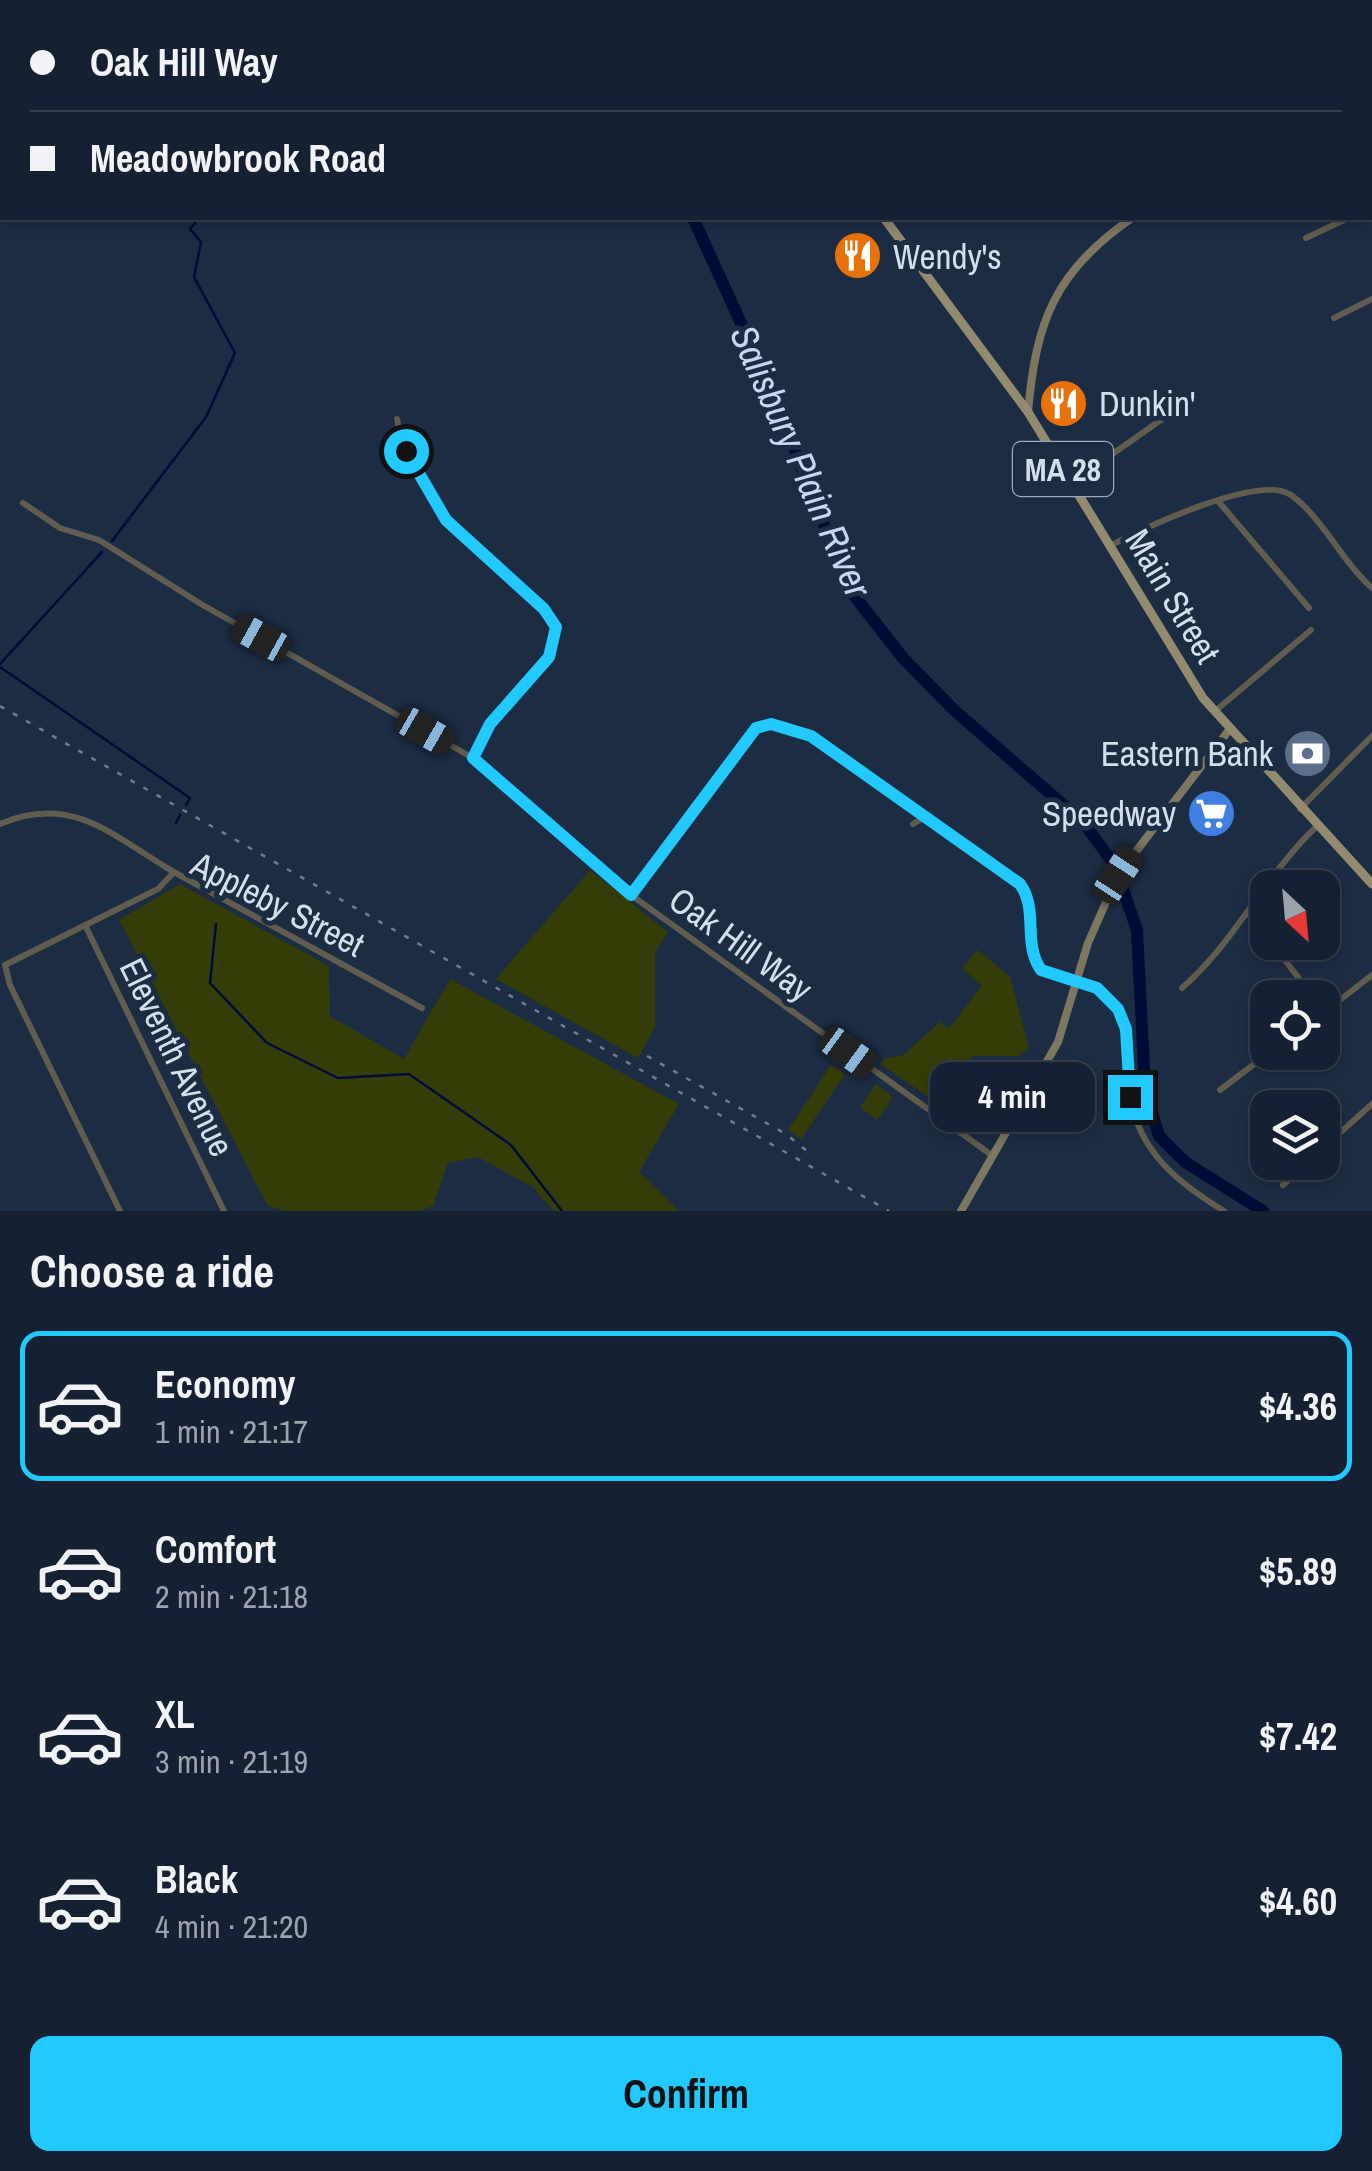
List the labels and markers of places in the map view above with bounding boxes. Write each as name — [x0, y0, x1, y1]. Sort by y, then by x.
restaurant icon: Wendy's — [832, 230, 884, 282]
place label: Wendy's — [893, 233, 1002, 280]
restaurant icon: Dunkin' — [1038, 377, 1090, 429]
place label: Dunkin' — [1099, 380, 1195, 427]
bank icon: Eastern Bank — [1282, 727, 1334, 779]
place label: Eastern Bank — [1101, 730, 1274, 777]
supermarket icon: Speedway — [1185, 787, 1237, 839]
place label: Speedway — [1042, 790, 1177, 837]

